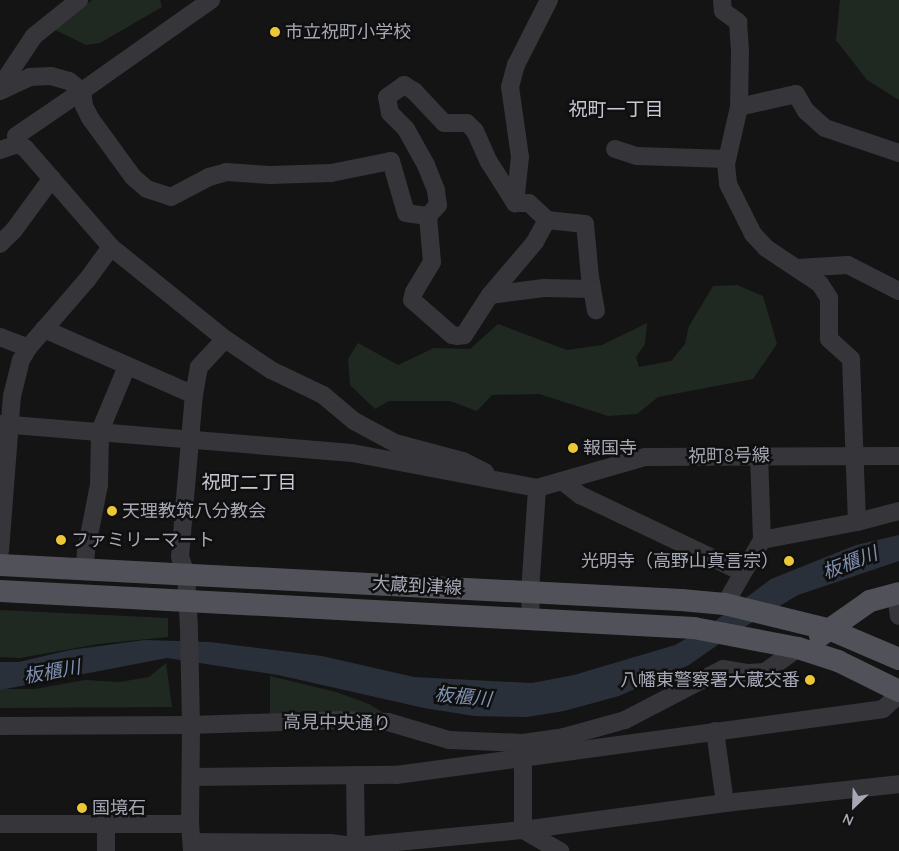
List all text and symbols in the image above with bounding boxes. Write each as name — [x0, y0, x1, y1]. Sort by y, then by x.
place label: 市立祝町小学校 — [285, 21, 411, 43]
marker: 市立祝町小学校 — [269, 26, 281, 38]
district label: 祝町一丁目 — [569, 99, 663, 121]
place label: 報国寺 — [583, 437, 637, 459]
marker: 報国寺 — [567, 442, 579, 454]
street label: 祝町8号線 — [688, 444, 770, 468]
district label: 祝町二丁目 — [202, 472, 296, 494]
place label: 天理教筑八分教会 — [122, 500, 266, 522]
marker: 天理教筑八分教会 — [106, 505, 118, 517]
place label: ファミリーマート — [71, 529, 215, 551]
marker: ファミリーマート — [55, 534, 67, 546]
water label: 板櫃川 — [819, 542, 881, 584]
place label: 光明寺（高野山真言宗） — [581, 550, 779, 572]
marker: 光明寺（高野山真言宗） — [783, 555, 795, 567]
street label: 大蔵到津線 — [371, 573, 463, 599]
water label: 板櫃川 — [22, 656, 82, 688]
place label: 八幡東警察署大蔵交番 — [620, 669, 800, 691]
marker: 八幡東警察署大蔵交番 — [804, 674, 816, 686]
water label: 板櫃川 — [433, 683, 493, 711]
street label: 高見中央通り — [283, 711, 391, 735]
north arrow — [829, 781, 879, 831]
place label: 国境石 — [92, 797, 146, 819]
marker: 国境石 — [76, 802, 88, 814]
text: N — [840, 809, 856, 830]

